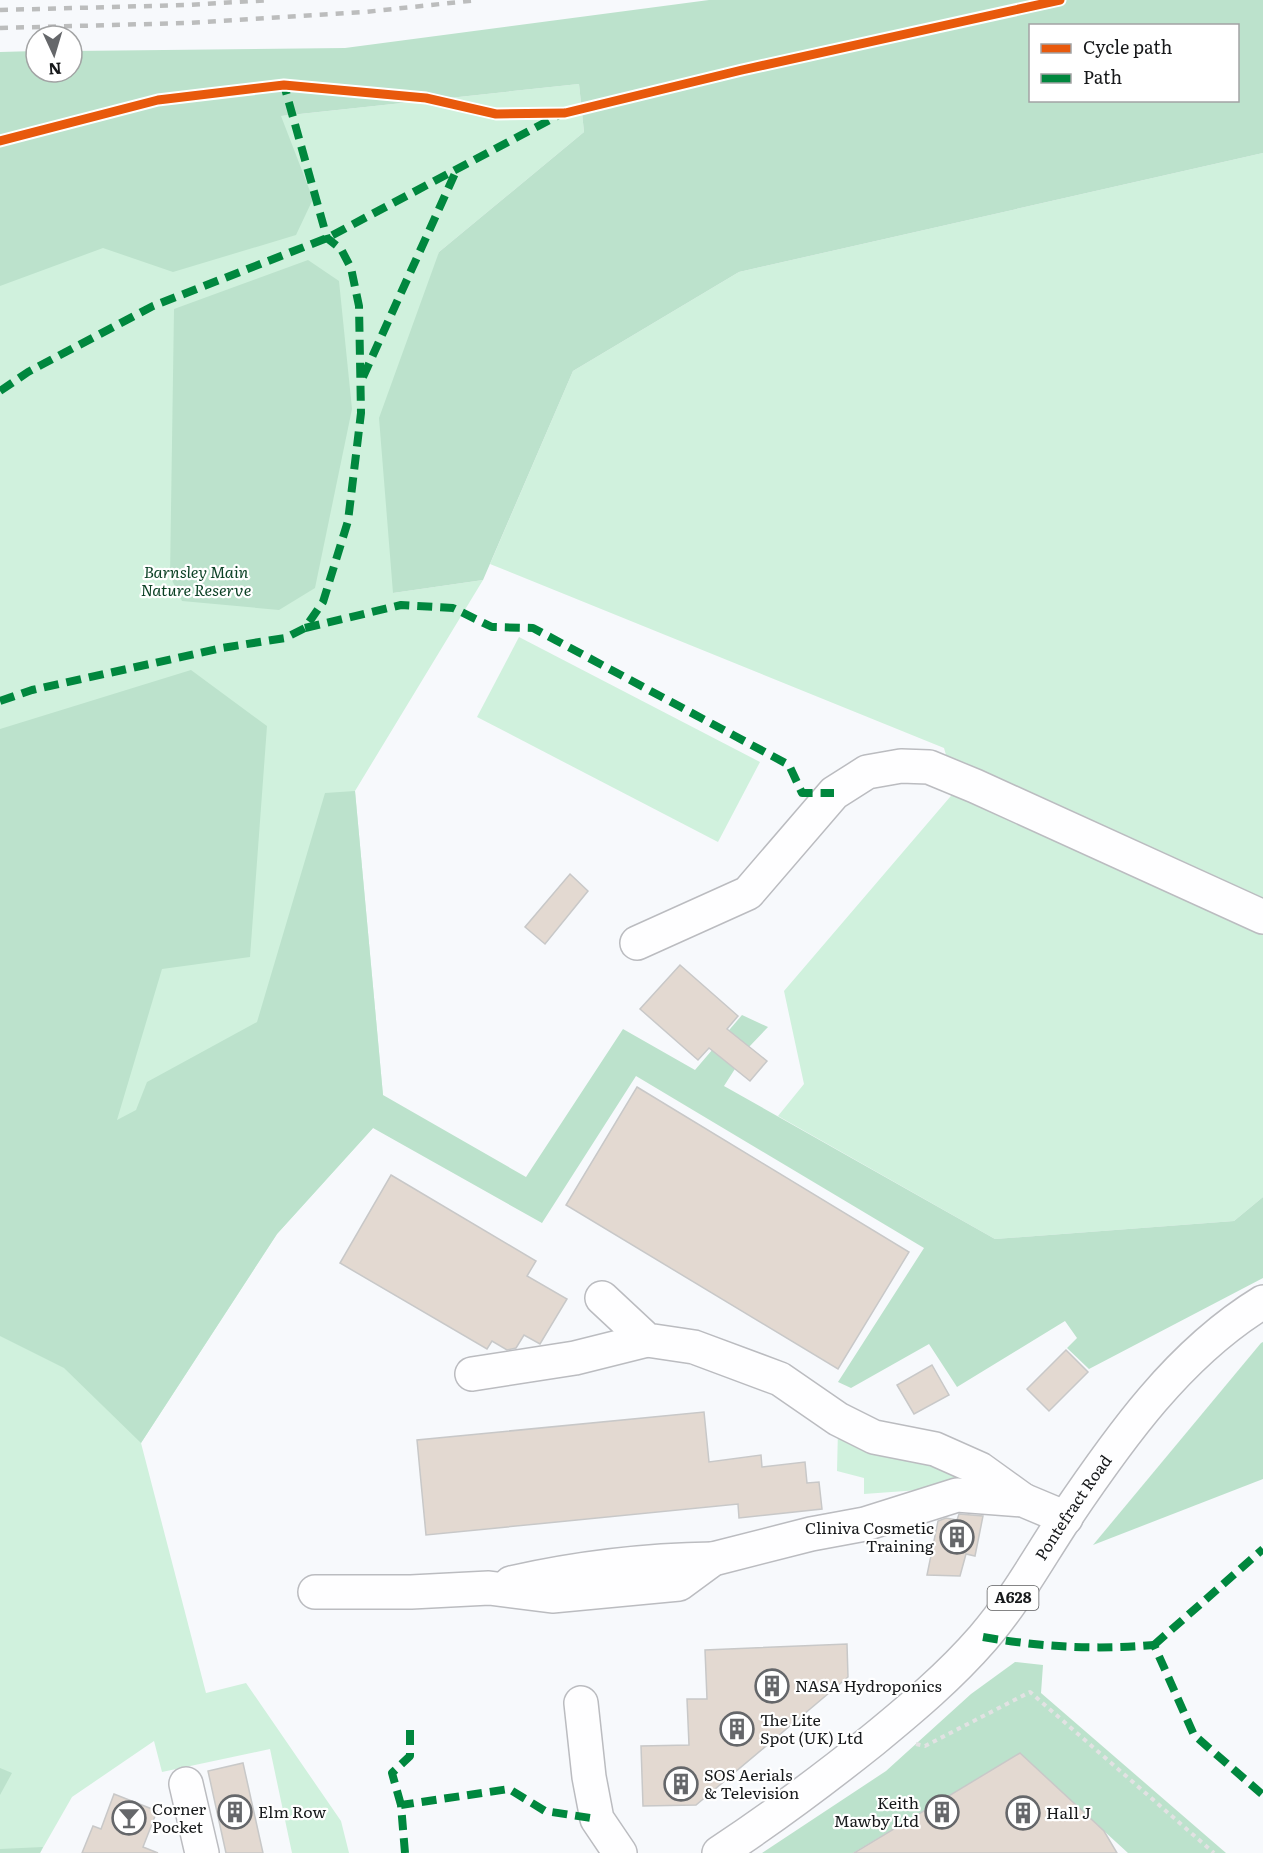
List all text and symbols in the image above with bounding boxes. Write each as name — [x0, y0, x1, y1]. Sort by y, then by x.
north arrow — [24, 24, 84, 84]
legend — [1029, 24, 1239, 102]
text: Cycle path — [1083, 33, 1172, 60]
text: N — [48, 58, 63, 82]
text: Path — [1083, 63, 1122, 90]
park label: Barnsley Main Nature Reserve — [141, 559, 251, 601]
street label: Pontefract Road — [1028, 1449, 1117, 1564]
place label: Cliniva Cosmetic Training — [805, 1515, 934, 1557]
building icon: Cliniva Cosmetic Training — [939, 1519, 975, 1555]
road number: A628 — [988, 1586, 1038, 1610]
building icon: NASA Hydroponics — [754, 1668, 790, 1704]
place label: NASA Hydroponics — [795, 1673, 942, 1697]
place label: The Lite Spot (UK) Ltd — [760, 1707, 863, 1749]
building icon: The Lite Spot (UK) Ltd — [719, 1711, 755, 1747]
place label: SOS Aerials & Television — [704, 1762, 800, 1804]
building icon: SOS Aerials & Television — [663, 1766, 699, 1802]
place label: Keith Mawby Ltd — [834, 1790, 919, 1832]
building icon: Elm Row — [217, 1794, 253, 1830]
building icon: Keith Mawby Ltd — [924, 1794, 960, 1830]
building icon: Hall J — [1005, 1795, 1041, 1831]
place label: Corner Pocket — [152, 1796, 207, 1838]
place label: Elm Row — [258, 1799, 326, 1823]
bar icon: Corner Pocket — [111, 1800, 147, 1836]
place label: Hall J — [1046, 1800, 1091, 1824]

